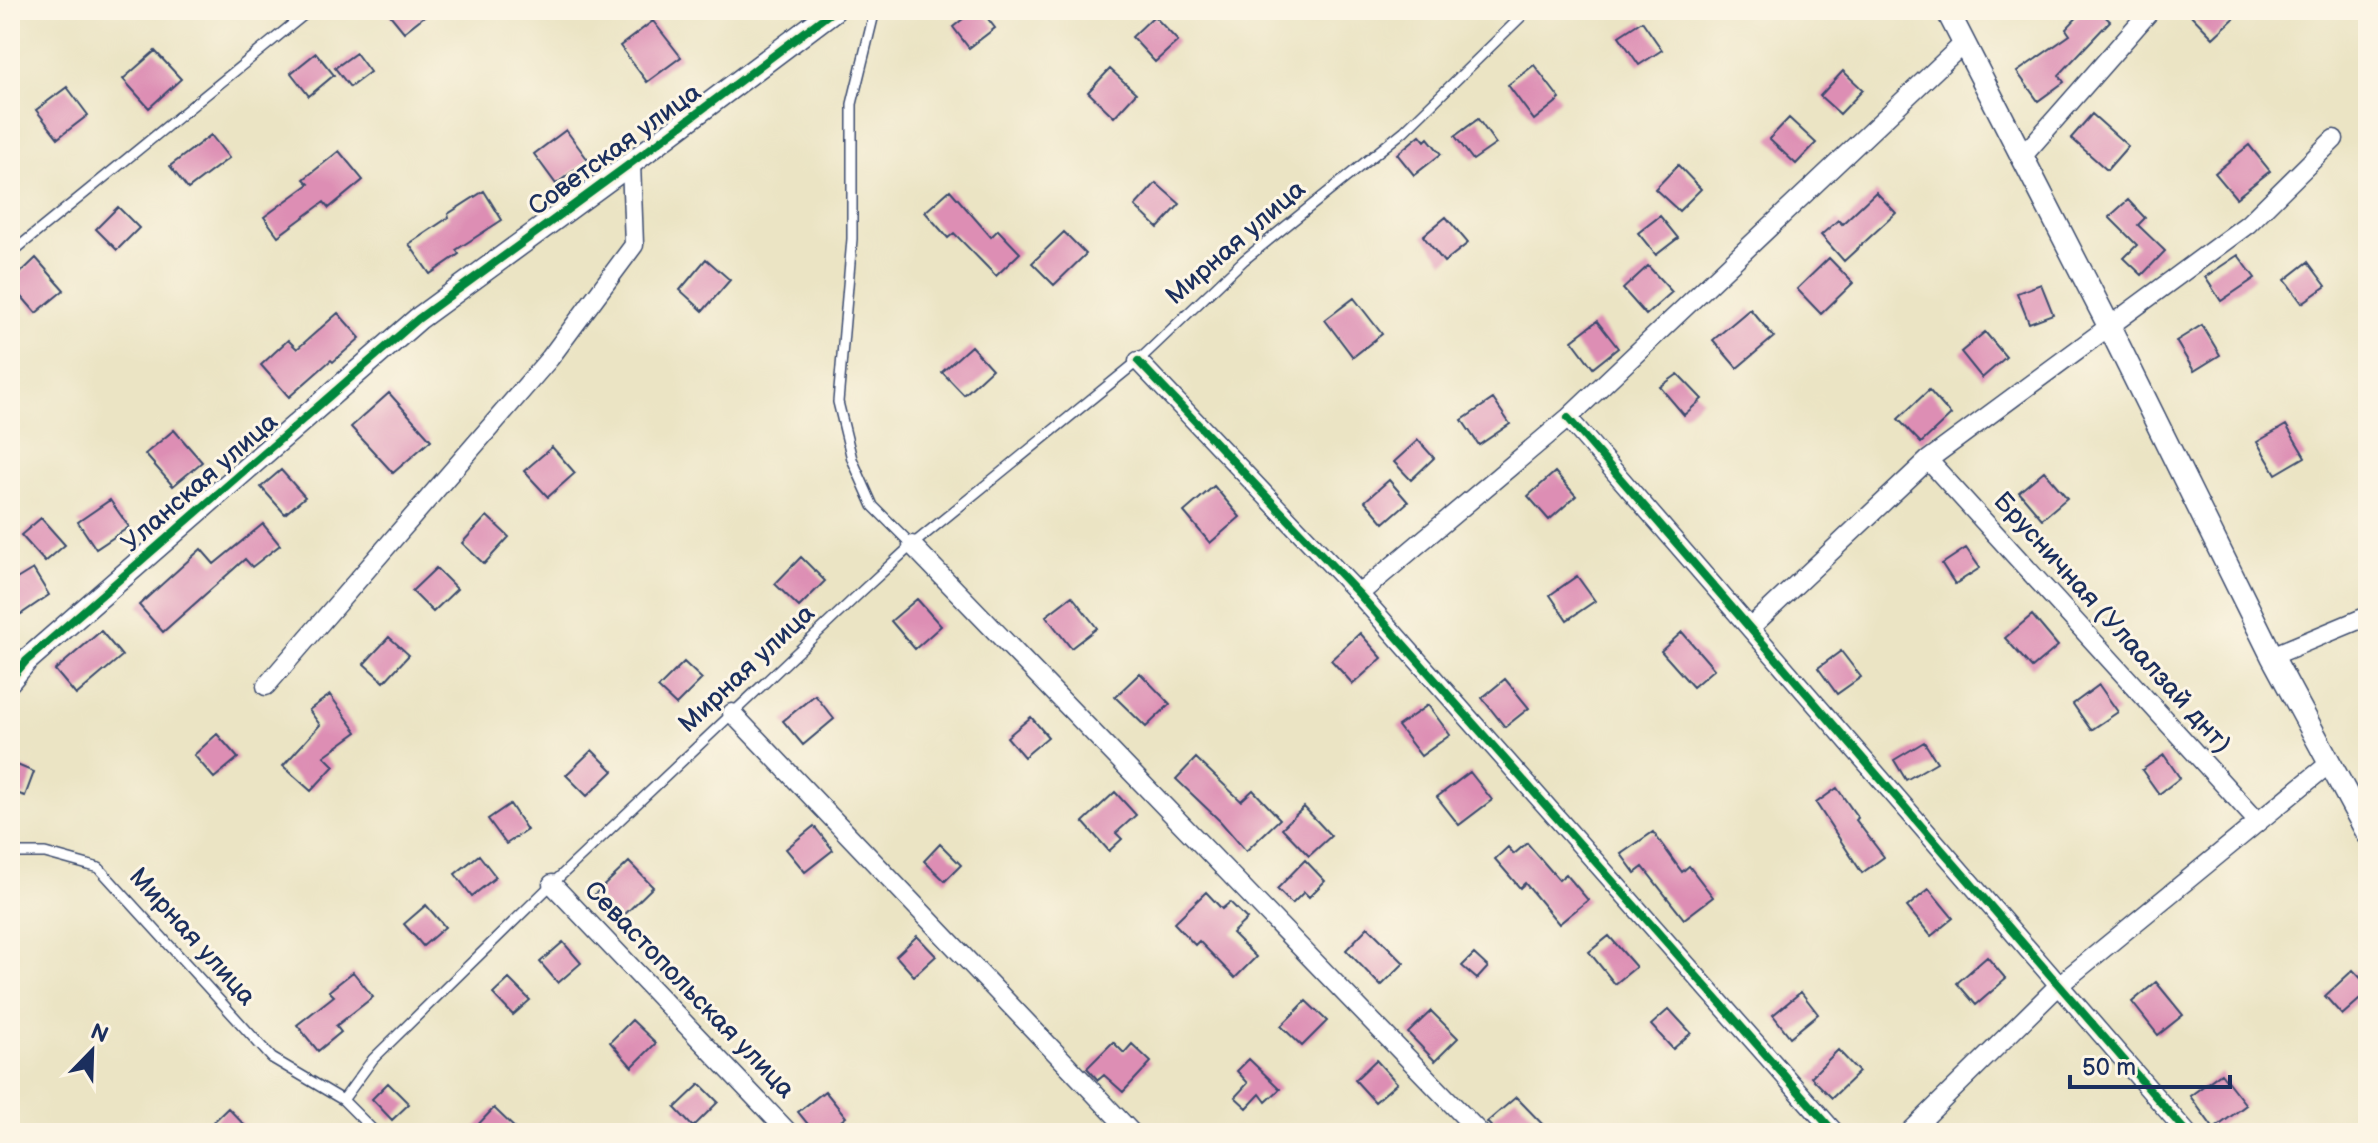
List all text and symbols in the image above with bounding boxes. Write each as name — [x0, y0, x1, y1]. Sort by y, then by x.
street label: Советская улица — [523, 77, 707, 223]
street label: Мирная улица — [1160, 174, 1312, 312]
street label: Уланская улица — [116, 407, 284, 559]
street label: Брусничная (Улаалзай днт) — [1987, 486, 2237, 760]
street label: Мирная улица — [673, 598, 821, 740]
street label: Мирная улица — [122, 862, 262, 1012]
street label: Севастопольская улица — [577, 875, 801, 1105]
north arrow — [52, 1011, 132, 1091]
text: N — [86, 1018, 112, 1050]
scale bar — [2070, 1039, 2230, 1089]
text: 50 m — [2082, 1053, 2136, 1082]

